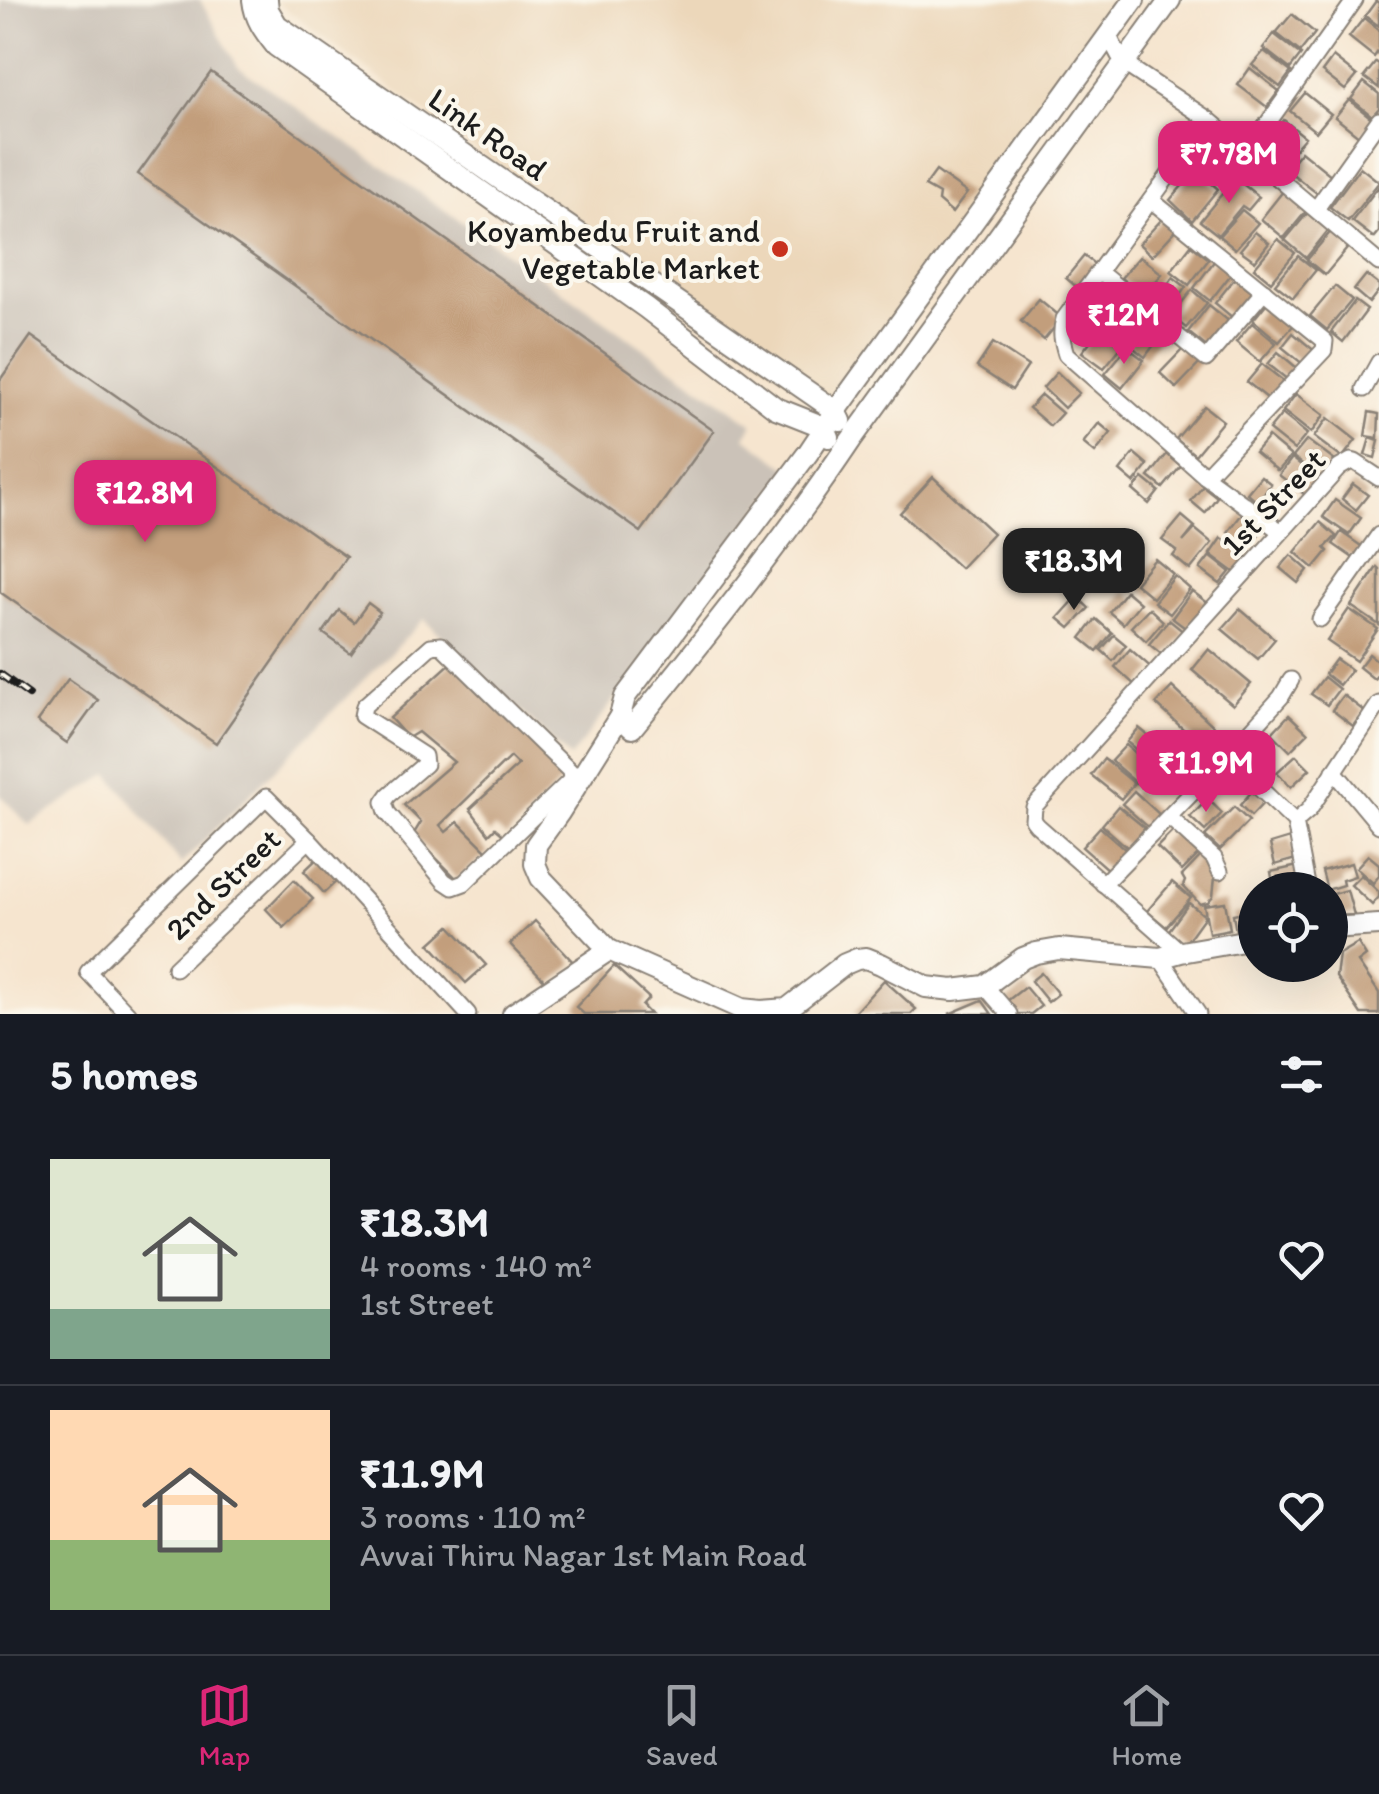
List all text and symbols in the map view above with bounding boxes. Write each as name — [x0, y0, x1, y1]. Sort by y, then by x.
street label: Link Road — [421, 79, 555, 189]
pin: ₹7.78M — [1148, 121, 1310, 206]
text: ₹7.78M — [1180, 134, 1278, 172]
place label: Koyambedu Fruit and Vegetable Market — [467, 212, 760, 287]
marker: Koyambedu Fruit and Vegetable Market — [769, 238, 791, 260]
pin: ₹12M — [1065, 282, 1183, 367]
text: ₹12M — [1088, 295, 1160, 333]
street label: 1st Street — [1213, 441, 1333, 563]
pin: ₹12.8M — [64, 460, 226, 545]
text: ₹12.8M — [96, 473, 194, 511]
pin: ₹18.3M — [993, 528, 1155, 613]
text: ₹18.3M — [1025, 541, 1123, 579]
pin: ₹11.9M — [1125, 730, 1287, 815]
text: ₹11.9M — [1158, 743, 1254, 781]
street label: 2nd Street — [158, 820, 288, 948]
map controls — [1238, 872, 1348, 982]
button: locate — [1238, 872, 1348, 982]
icon: filters — [1274, 1047, 1329, 1102]
text: 5 homes — [50, 1049, 198, 1100]
text: ₹18.3M — [360, 1196, 489, 1247]
icon: home — [130, 1199, 250, 1319]
icon: heart — [1274, 1232, 1329, 1287]
text: 4 rooms · 140 m² — [360, 1247, 592, 1285]
text: 1st Street — [360, 1285, 493, 1323]
text: ₹11.9M — [360, 1447, 485, 1498]
icon: home — [130, 1450, 250, 1570]
icon: heart — [1274, 1483, 1329, 1538]
text: 3 rooms · 110 m² — [360, 1498, 586, 1536]
text: Avvai Thiru Nagar 1st Main Road — [360, 1536, 807, 1574]
tab: Map — [197, 1678, 252, 1772]
tab: Saved — [646, 1678, 717, 1772]
tab: Home — [1111, 1678, 1182, 1772]

